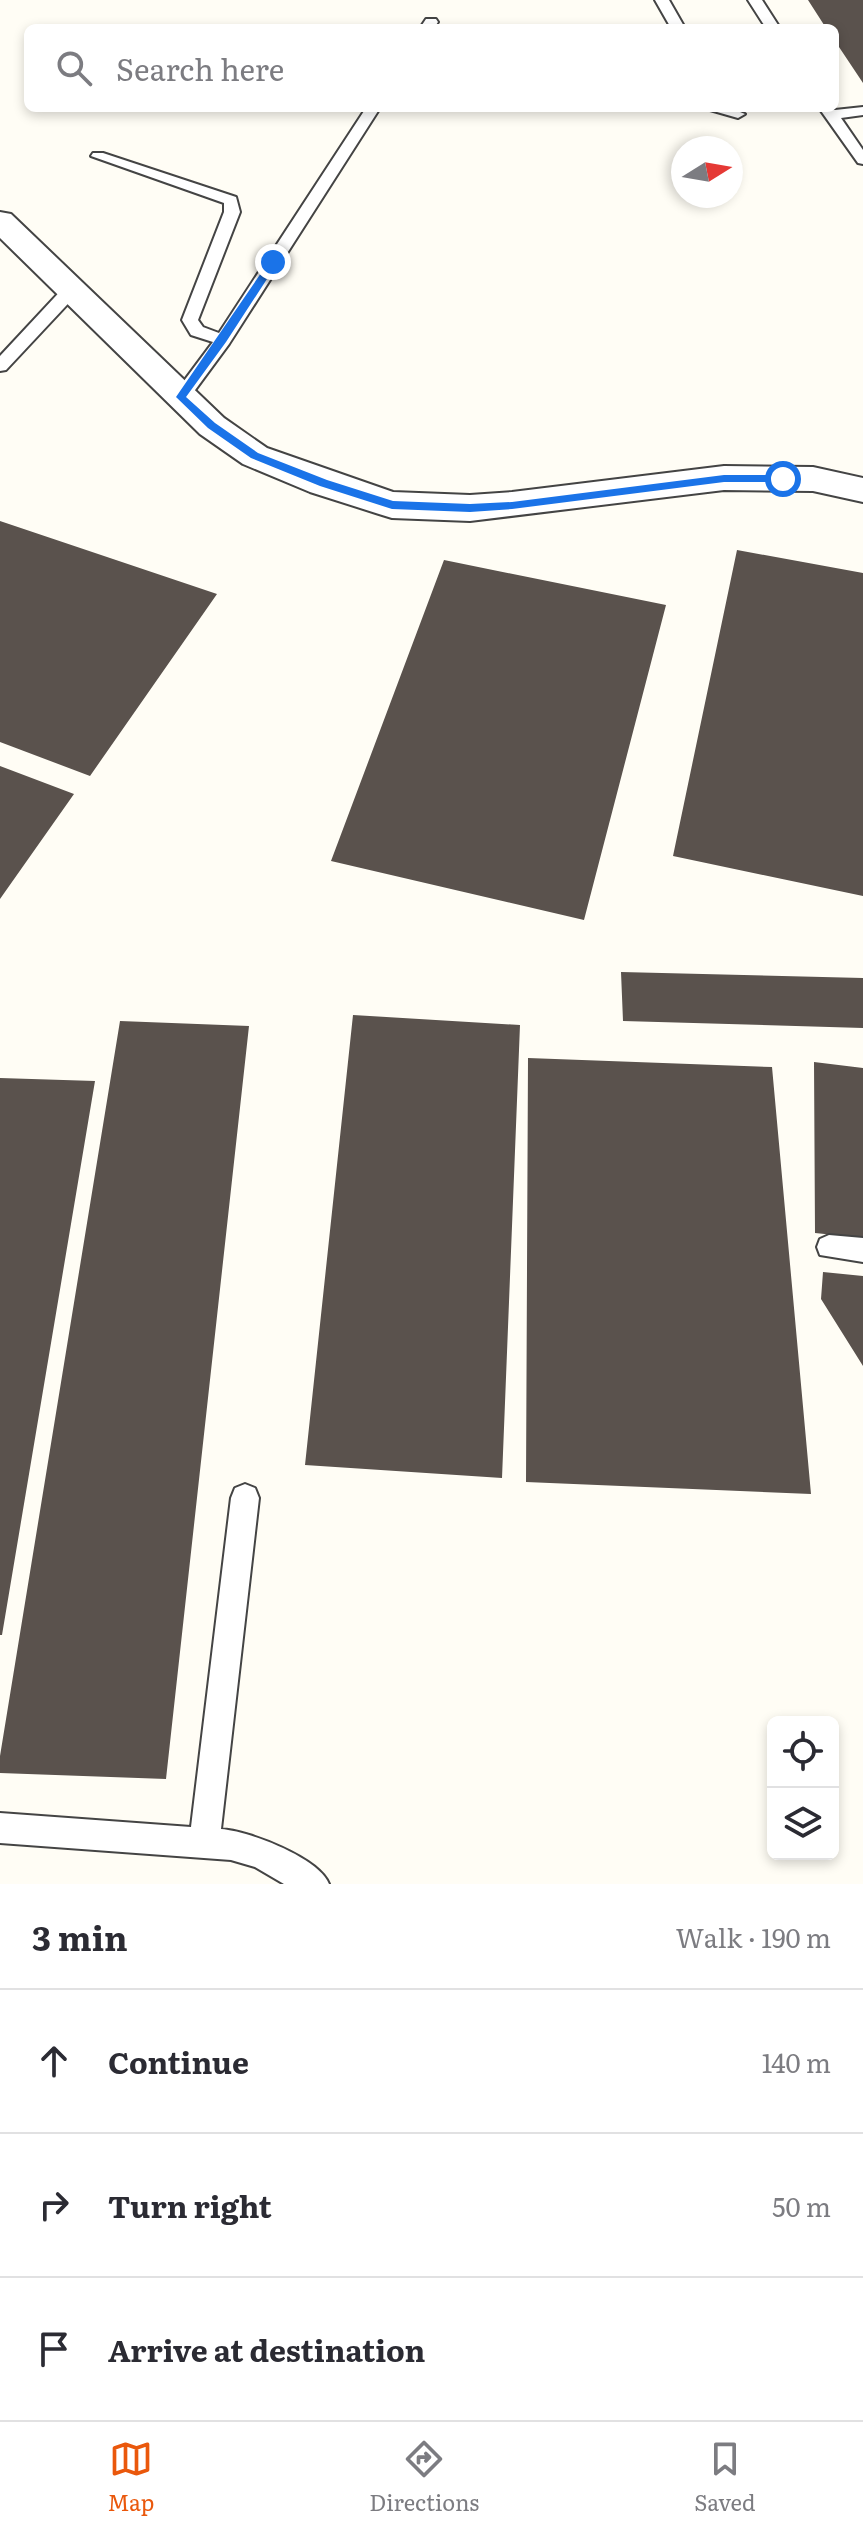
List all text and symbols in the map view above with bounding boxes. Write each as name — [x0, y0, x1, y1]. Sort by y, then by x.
search box — [24, 24, 839, 112]
icon: search — [52, 46, 96, 90]
text: Search here — [116, 46, 284, 90]
north arrow — [671, 136, 743, 208]
route end — [255, 244, 291, 280]
route start — [765, 461, 801, 497]
map controls — [767, 1716, 839, 1860]
button: locate — [767, 1716, 839, 1788]
button: layers — [767, 1788, 839, 1860]
text: 3 min — [32, 1911, 128, 1961]
text: Walk · 190 m — [676, 1917, 831, 1956]
icon: ahead — [32, 2039, 76, 2083]
text: Continue — [108, 2039, 249, 2083]
text: 140 m — [762, 2042, 831, 2081]
icon: right — [32, 2183, 76, 2227]
text: Turn right — [108, 2183, 272, 2227]
text: 50 m — [772, 2186, 831, 2225]
icon: arrive — [32, 2327, 76, 2371]
text: Arrive at destination — [108, 2327, 425, 2371]
tab: Map — [107, 2437, 154, 2518]
tab: Directions — [369, 2437, 479, 2518]
tab: Saved — [694, 2437, 756, 2518]

